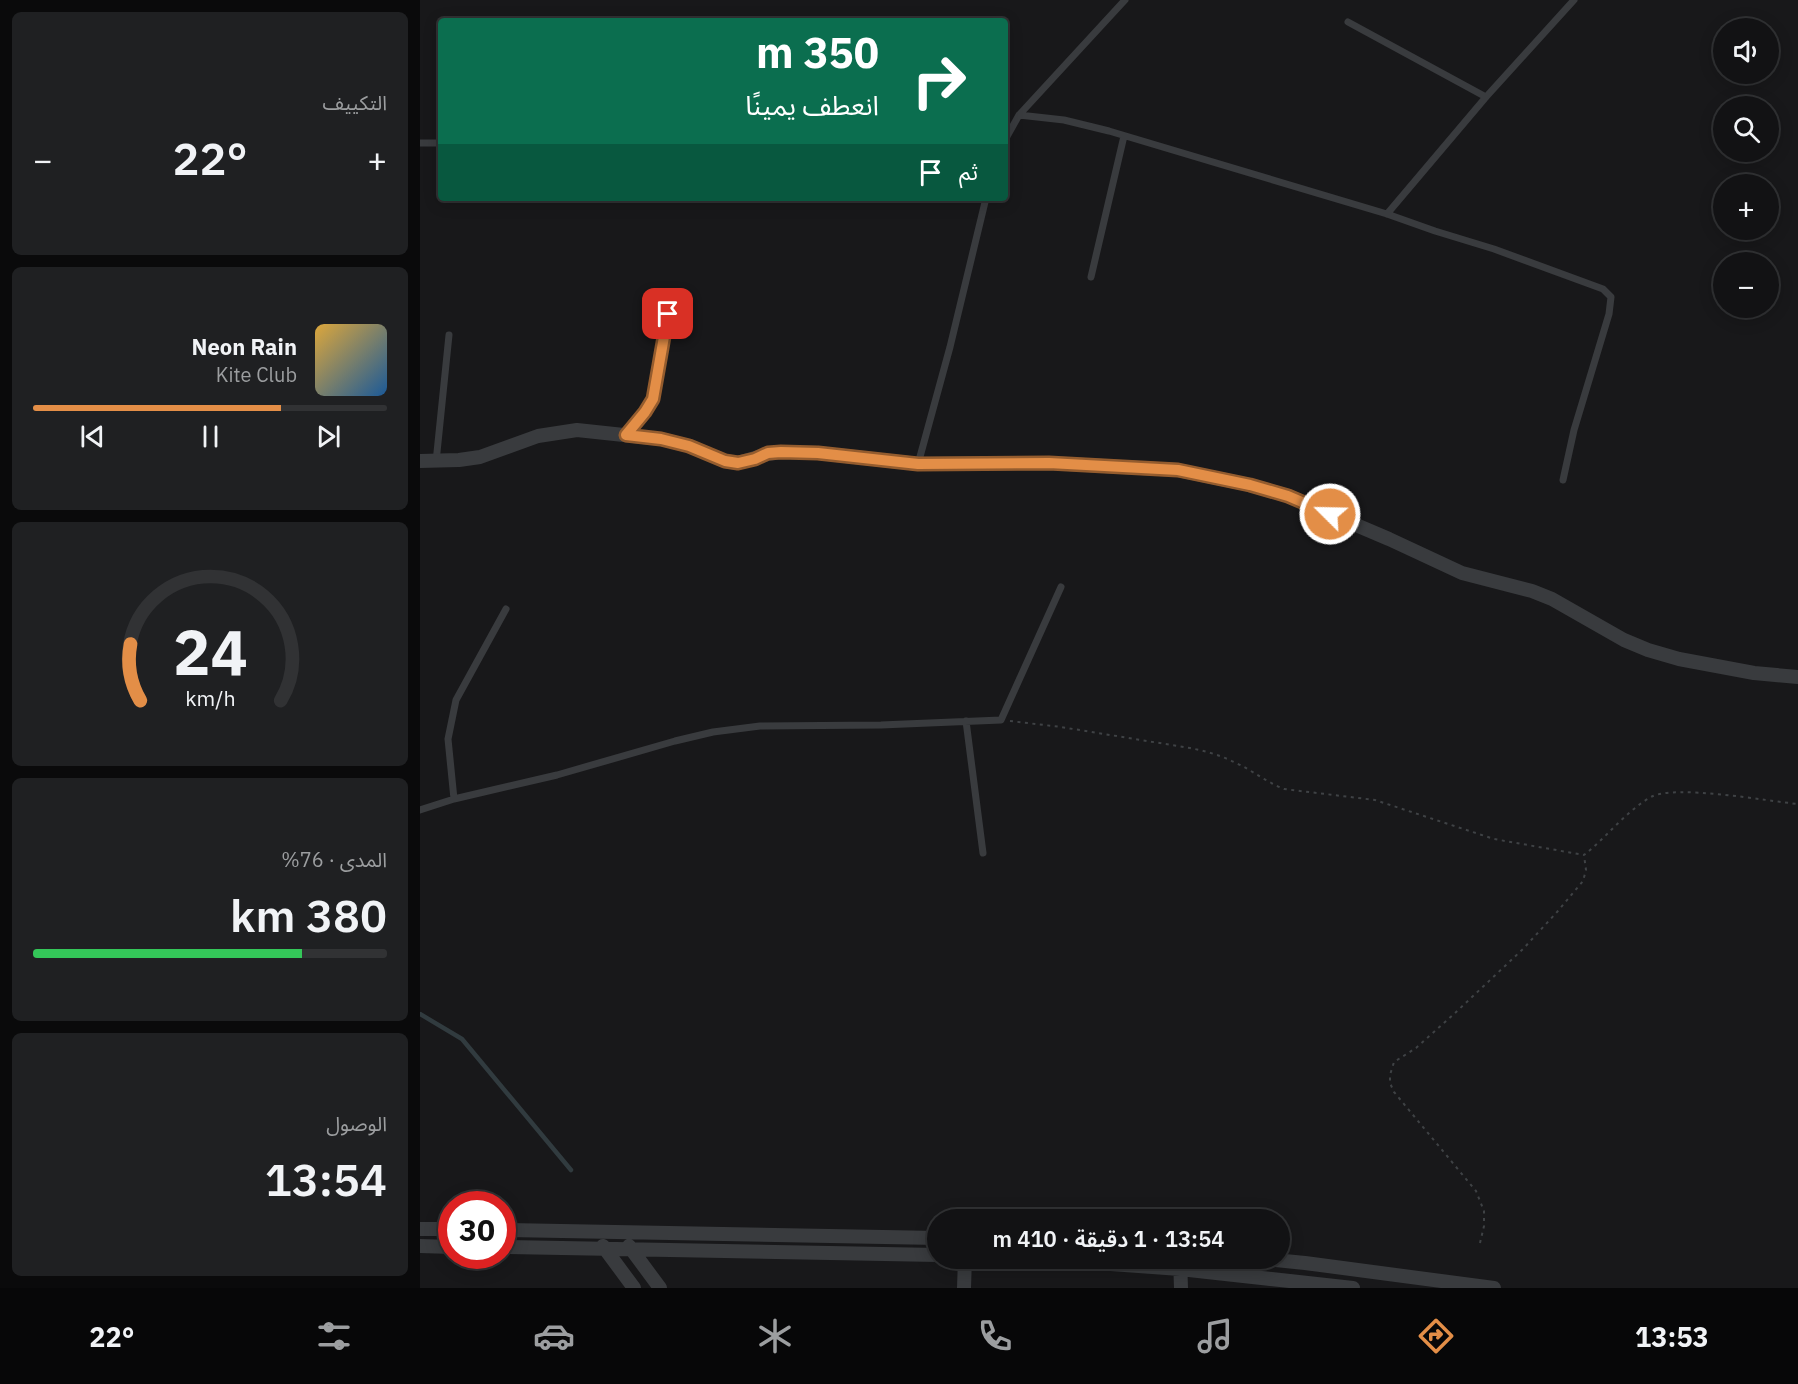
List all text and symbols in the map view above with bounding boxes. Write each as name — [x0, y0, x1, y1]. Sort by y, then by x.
map controls — [1713, 18, 1779, 318]
button: sound — [1713, 18, 1779, 84]
text: 350 m — [756, 25, 879, 80]
icon: right — [900, 42, 978, 120]
text: انعطف يمينًا — [745, 87, 879, 122]
text: التكييف — [323, 89, 387, 116]
button: search — [1713, 96, 1779, 162]
text: 22° — [172, 129, 248, 187]
text: − — [33, 138, 53, 181]
text: + — [367, 138, 387, 181]
icon: arrive — [914, 156, 947, 189]
text: ثم — [959, 157, 978, 186]
button: + — [1713, 174, 1779, 240]
button: − — [1713, 252, 1779, 318]
pin — [642, 288, 693, 339]
icon: arrive — [651, 297, 684, 330]
text: Neon Rain — [191, 332, 297, 361]
text: Kite Club — [216, 361, 297, 388]
icon: previous — [76, 420, 109, 453]
icon: pause — [194, 420, 227, 453]
icon: next — [312, 420, 345, 453]
position arrow — [1298, 482, 1362, 546]
text: 24 — [173, 611, 247, 692]
text: km/h — [185, 684, 235, 712]
text: المدى · 76% — [281, 846, 387, 873]
text: 380 km — [230, 886, 387, 944]
text: الوصول — [326, 1110, 387, 1137]
text: 13:54 — [265, 1150, 387, 1208]
speed limit sign: 30 — [438, 1191, 516, 1269]
text: 13:54 · 1 دقيقة · 410 m — [992, 1224, 1225, 1253]
icon: filters — [313, 1315, 355, 1357]
icon: car — [533, 1315, 575, 1357]
icon: climate — [754, 1315, 796, 1357]
icon: phone — [974, 1315, 1016, 1357]
icon: music — [1194, 1315, 1236, 1357]
icon: directions — [1415, 1315, 1457, 1357]
text: 22° — [89, 1319, 134, 1354]
text: 13:53 — [1635, 1319, 1709, 1354]

